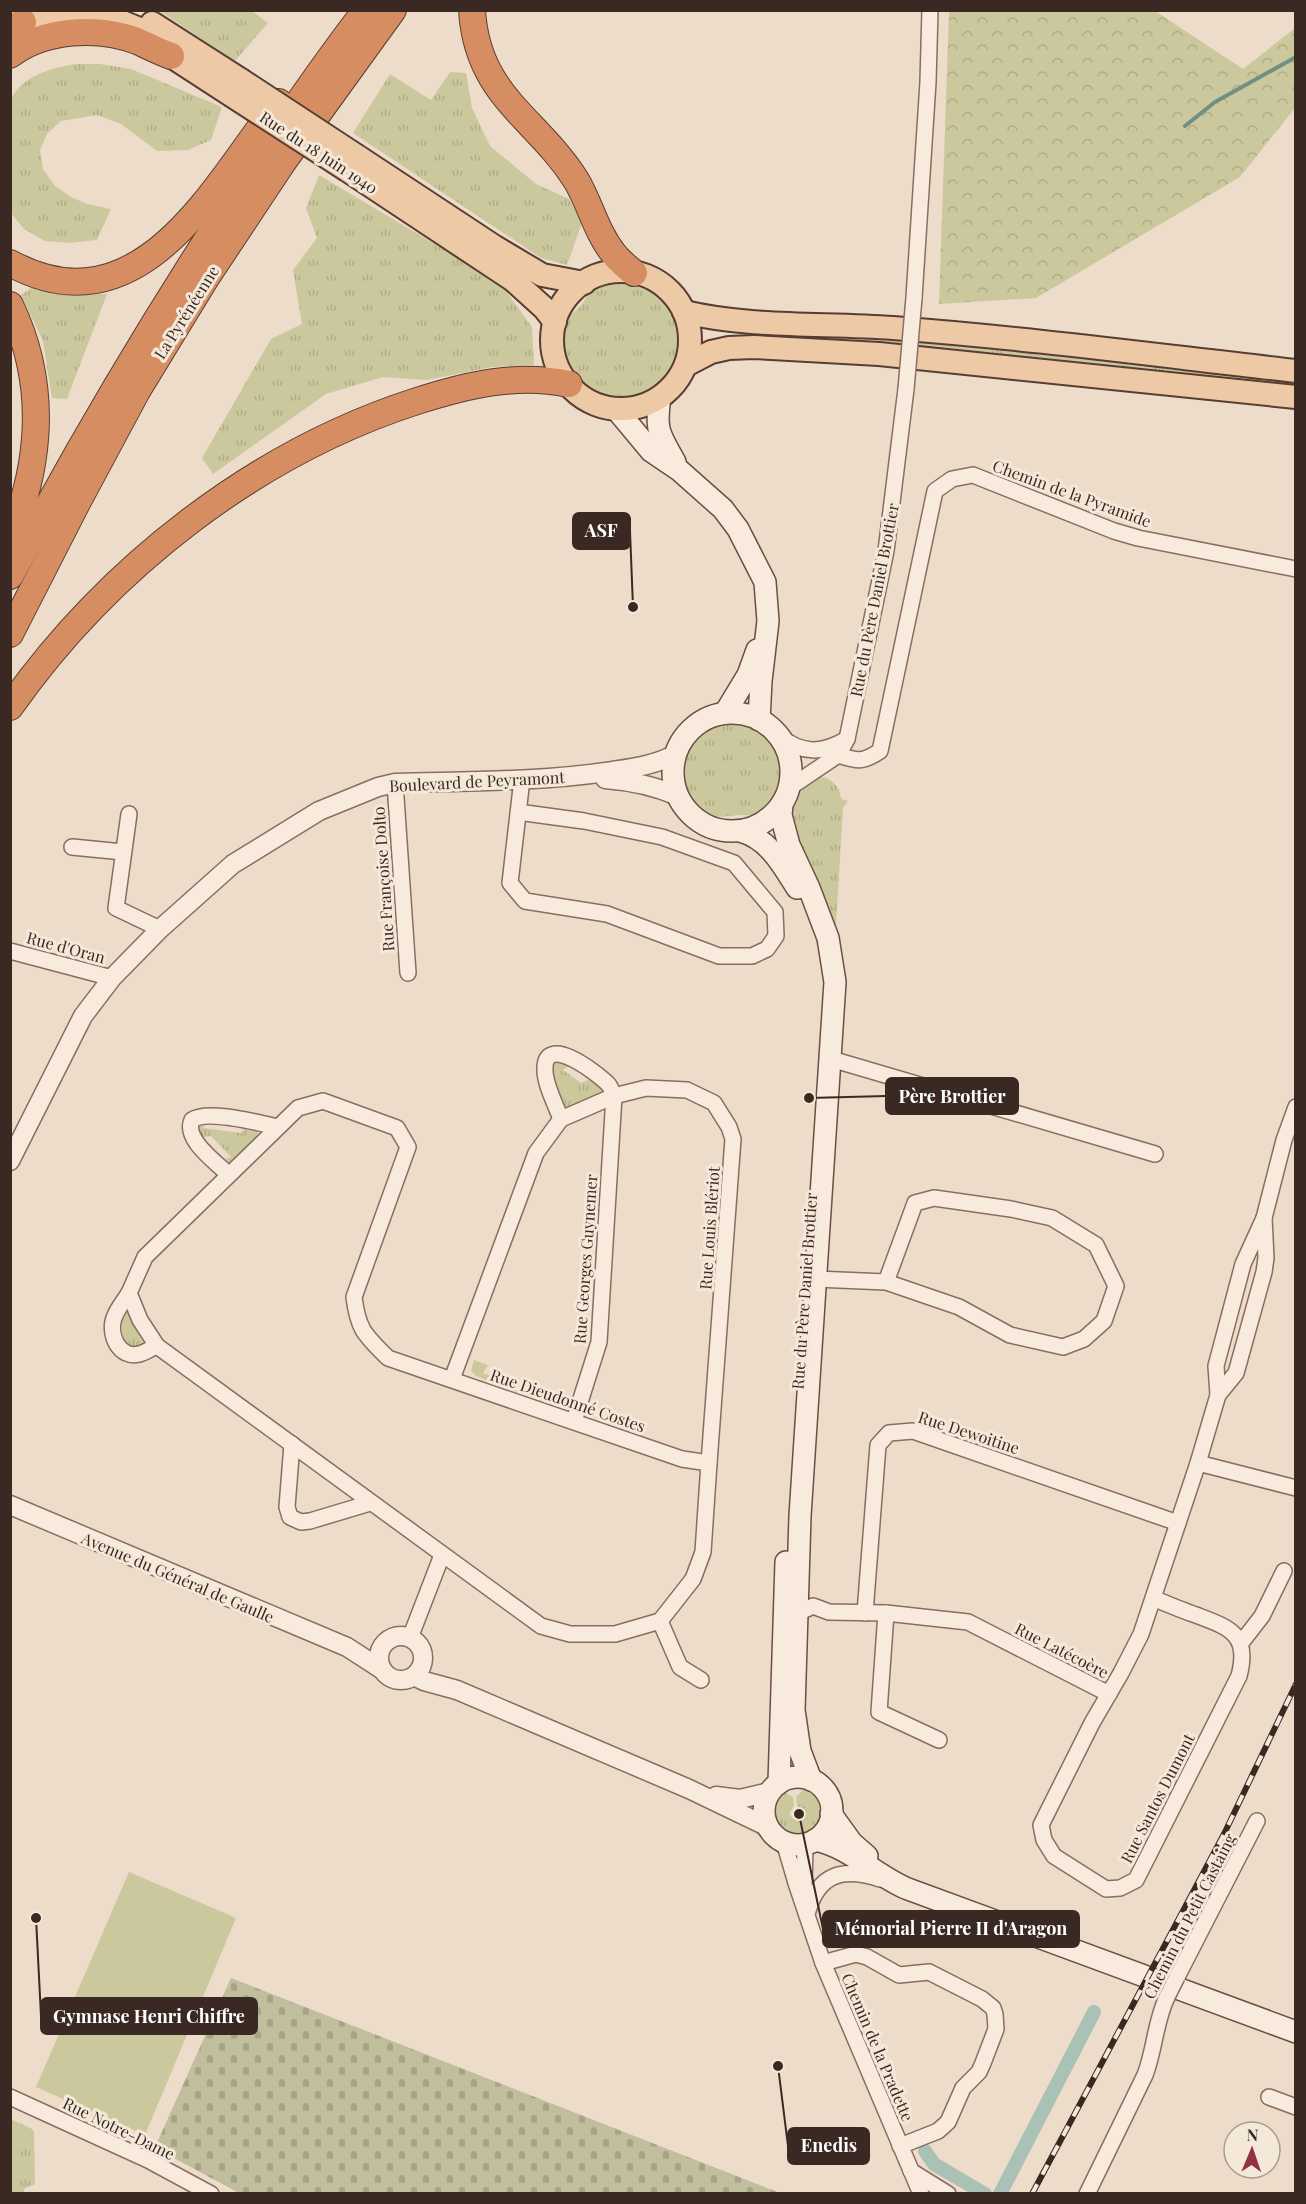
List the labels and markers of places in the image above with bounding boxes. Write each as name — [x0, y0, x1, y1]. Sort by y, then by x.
callout: ASF — [573, 513, 630, 549]
callout: Père Brottier — [886, 1078, 1018, 1114]
callout: Mémorial Pierre II d'Aragon — [823, 1911, 1079, 1947]
callout: Gymnase Henri Chiffre — [41, 1998, 257, 2034]
callout: Enedis — [788, 2128, 869, 2164]

